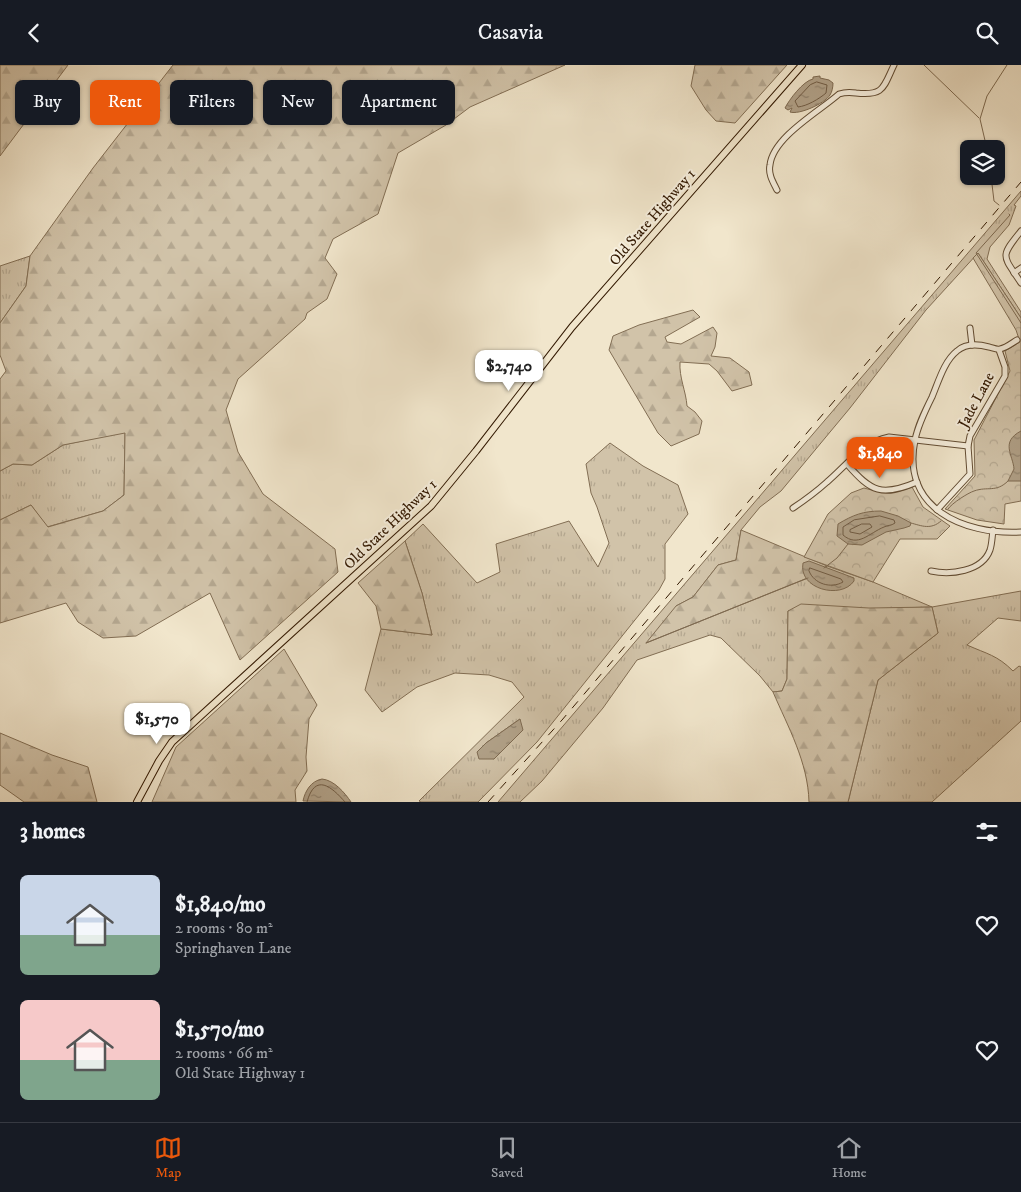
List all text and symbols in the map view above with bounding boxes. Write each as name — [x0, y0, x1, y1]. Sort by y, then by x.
icon: back — [20, 19, 48, 47]
text: Casavia — [478, 19, 543, 46]
icon: search — [973, 19, 1001, 47]
chip: Buy — [15, 80, 80, 125]
chip: Rent — [90, 80, 160, 125]
chip: Filters — [170, 80, 253, 125]
chip: New — [263, 80, 332, 125]
chip: Apartment — [342, 80, 455, 125]
map controls — [960, 140, 1005, 185]
button: layers — [960, 140, 1005, 185]
street label: Old State Highway 1 — [605, 165, 700, 270]
pin: $2,740 — [468, 349, 550, 392]
text: $2,740 — [486, 356, 532, 376]
street label: Jade Lane — [953, 369, 999, 433]
pin: $1,840 — [839, 437, 921, 479]
text: $1,840 — [858, 443, 902, 463]
street label: Old State Highway 1 — [340, 475, 441, 574]
pin: $1,570 — [116, 703, 198, 745]
text: $1,570 — [135, 709, 179, 729]
icon: filters — [973, 818, 1001, 846]
text: 3 homes — [20, 819, 85, 845]
text: $1,840/mo — [175, 892, 265, 918]
icon: home — [60, 895, 120, 955]
icon: heart — [973, 911, 1001, 939]
text: 2 rooms · 80 m² — [175, 918, 273, 938]
text: Springhaven Lane — [175, 938, 291, 958]
text: $1,570/mo — [175, 1017, 264, 1043]
icon: home — [60, 1020, 120, 1080]
icon: heart — [973, 1036, 1001, 1064]
text: 2 rooms · 66 m² — [175, 1043, 273, 1063]
text: Old State Highway 1 — [175, 1063, 305, 1083]
tab: Map — [154, 1134, 182, 1182]
tab: Saved — [491, 1134, 523, 1182]
tab: Home — [832, 1134, 867, 1182]

